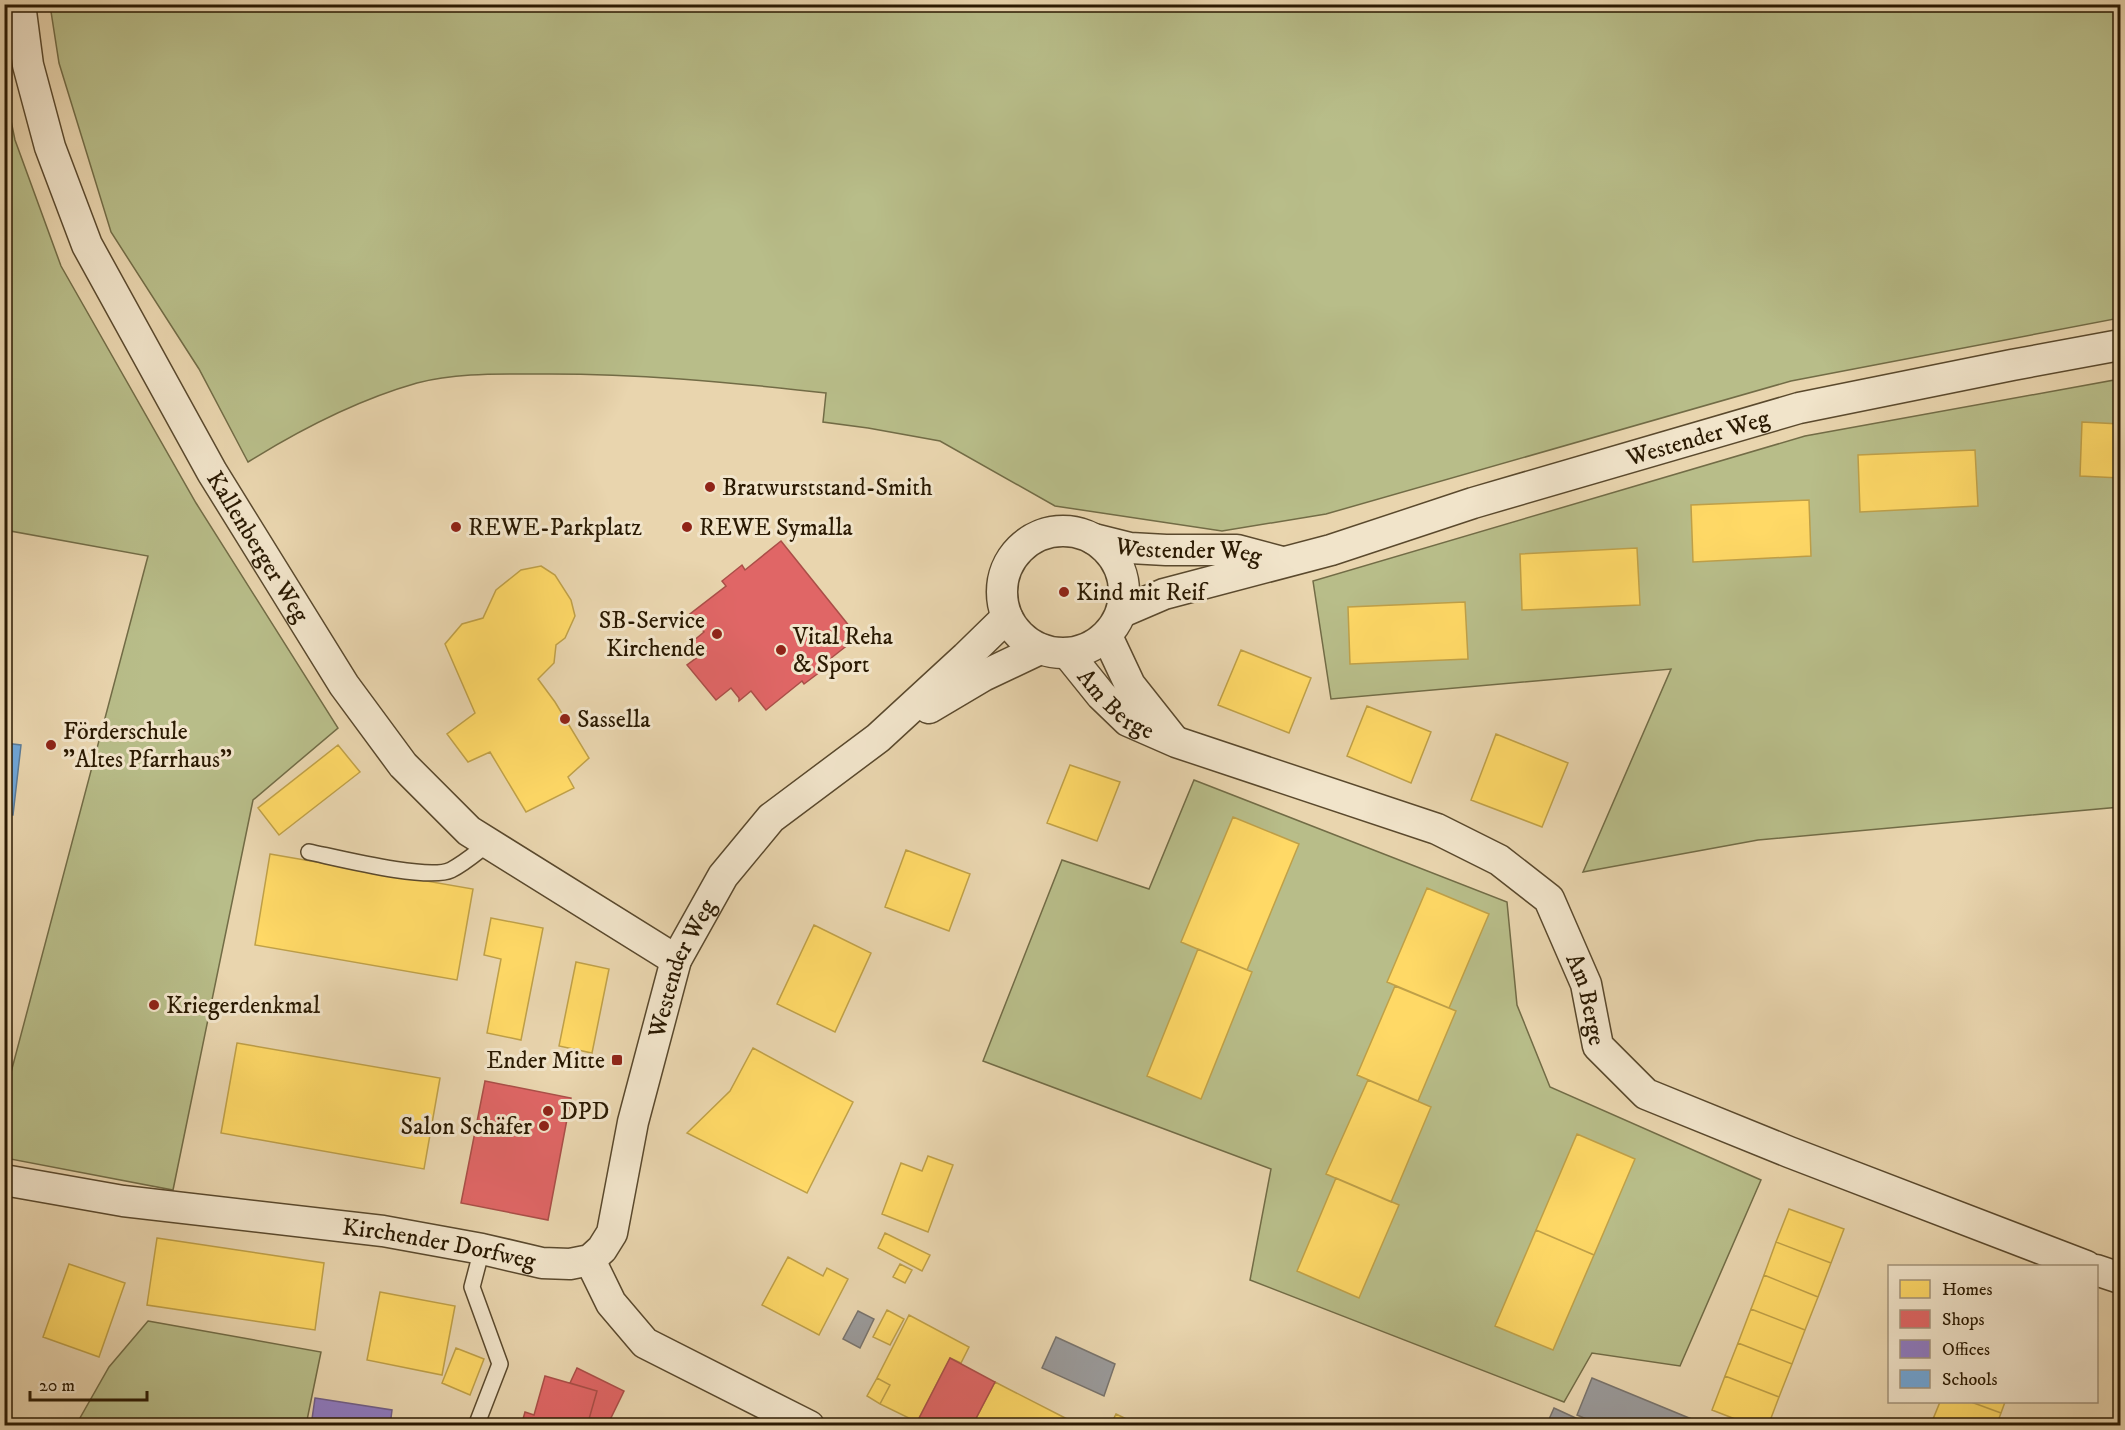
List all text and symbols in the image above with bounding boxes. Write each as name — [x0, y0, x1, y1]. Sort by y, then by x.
street label: Westender Weg — [1622, 403, 1773, 474]
street label: Kallenberger Weg — [199, 466, 316, 628]
place label: Bratwurststand-Smith — [722, 473, 933, 503]
marker: Bratwurststand-Smith — [703, 480, 717, 494]
place label: REWE-Parkplatz — [468, 513, 642, 543]
place label: REWE Symalla — [699, 513, 853, 543]
marker: REWE-Parkplatz — [449, 520, 463, 534]
marker: REWE Symalla — [680, 520, 694, 534]
street label: Westender Weg — [1111, 531, 1266, 572]
place label: Kind mit Reif — [1076, 578, 1209, 608]
marker: Kind mit Reif — [1057, 585, 1071, 599]
place label: SB-Service Kirchende — [599, 606, 705, 664]
place label: Vital Reha & Sport — [792, 622, 894, 680]
marker: SB-Service Kirchende — [710, 627, 724, 641]
marker: Vital Reha & Sport — [774, 643, 788, 657]
street label: Am Berge — [1070, 663, 1158, 746]
place label: Sassella — [577, 705, 651, 735]
marker: Sassella — [558, 712, 572, 726]
place label: Förderschule "Altes Pfarrhaus" — [63, 717, 232, 775]
marker: Förderschule "Altes Pfarrhaus" — [44, 738, 58, 752]
street label: Westender Weg — [642, 894, 723, 1042]
street label: Am Berge — [1559, 949, 1612, 1048]
place label: Kriegerdenkmal — [166, 991, 321, 1021]
marker: Kriegerdenkmal — [147, 998, 161, 1012]
place label: Ender Mitte — [486, 1046, 605, 1076]
marker: Ender Mitte — [610, 1053, 624, 1067]
place label: DPD — [560, 1097, 609, 1127]
marker: DPD — [541, 1104, 555, 1118]
place label: Salon Schäfer — [401, 1112, 532, 1142]
marker: Salon Schäfer — [537, 1119, 551, 1133]
street label: Kirchender Dorfweg — [341, 1212, 539, 1277]
legend — [1888, 1265, 2098, 1403]
text: Homes — [1942, 1279, 1993, 1301]
text: Shops — [1942, 1309, 1985, 1331]
text: Offices — [1942, 1339, 1990, 1361]
scale bar — [30, 1364, 147, 1402]
text: Schools — [1942, 1369, 1997, 1391]
text: 20 m — [39, 1375, 75, 1397]

